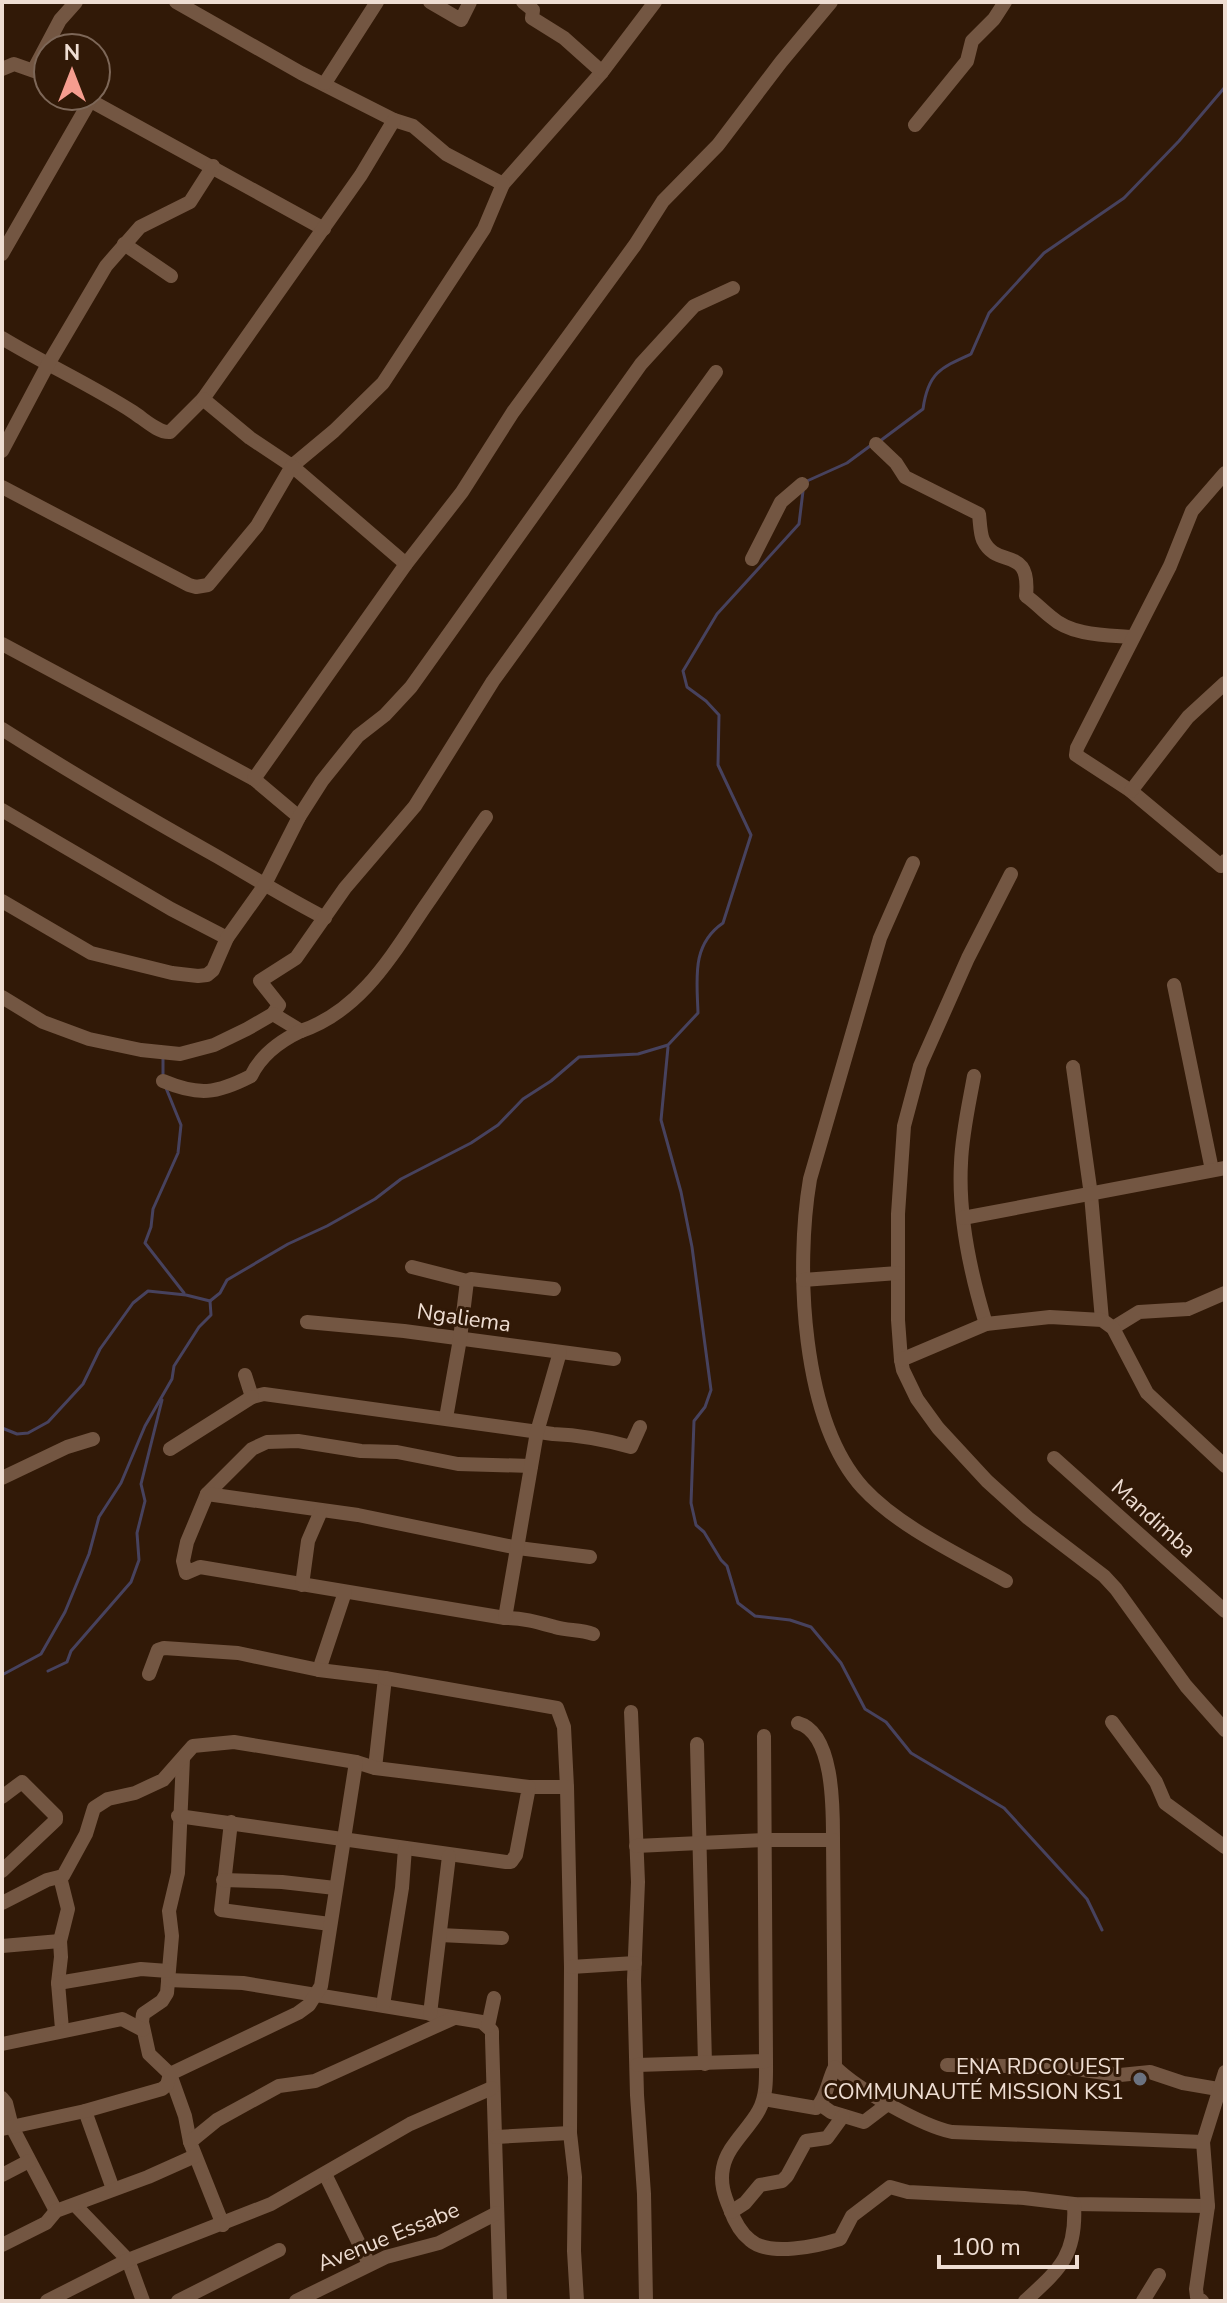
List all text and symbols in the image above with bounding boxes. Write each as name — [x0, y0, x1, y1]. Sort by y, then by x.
north arrow — [32, 32, 112, 112]
text: N — [64, 38, 80, 68]
street label: Ngaliema — [415, 1297, 513, 1339]
street label: Mandimba — [1105, 1473, 1202, 1565]
place label: ENA RDCOUEST COMMUNAUTÉ MISSION KS1 — [823, 2052, 1125, 2107]
marker: ENA RDCOUEST COMMUNAUTÉ MISSION KS1 — [1131, 2070, 1149, 2088]
street label: Avenue Essabe — [313, 2195, 464, 2279]
scale bar — [939, 2219, 1077, 2269]
text: 100 m — [951, 2231, 1021, 2263]

